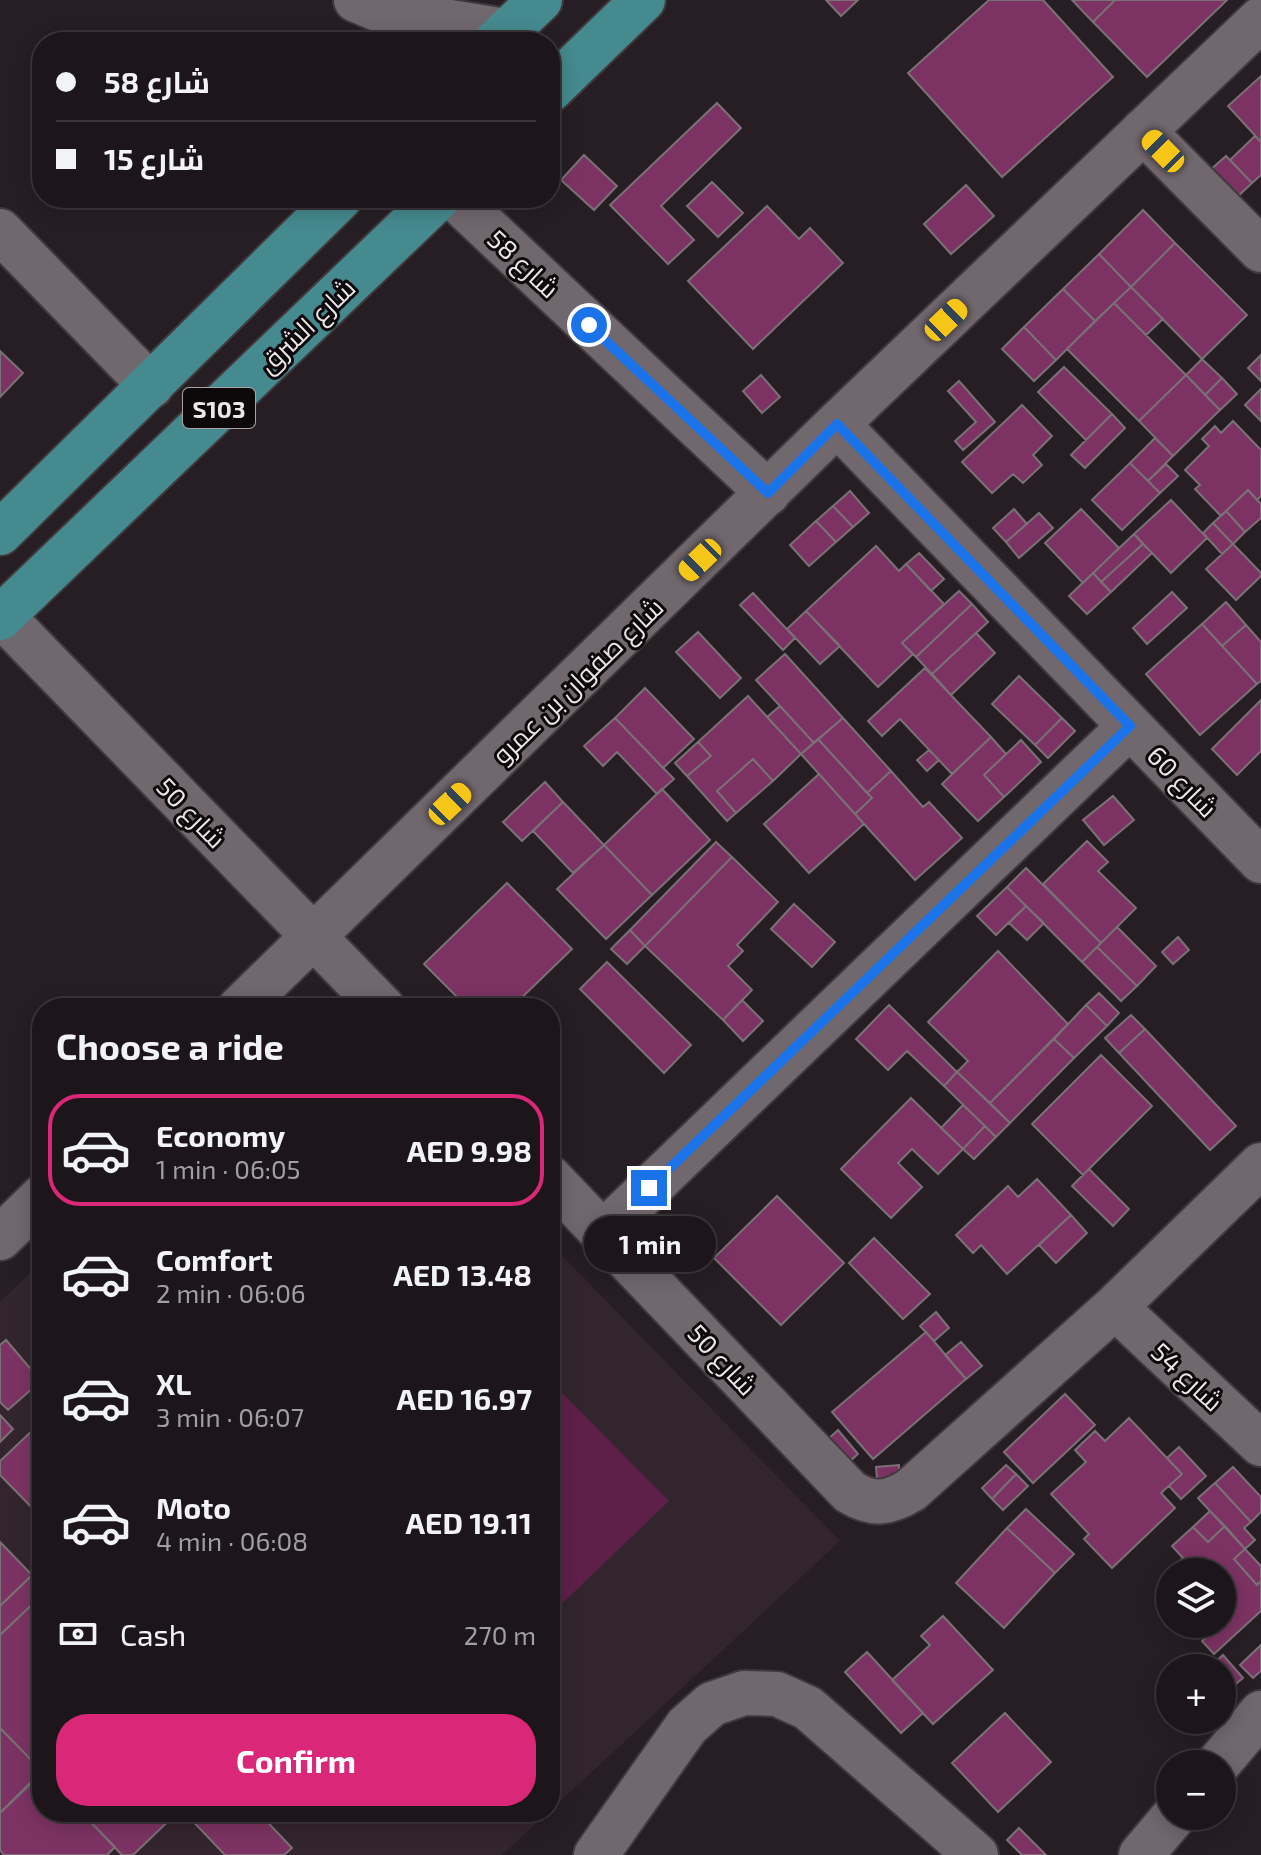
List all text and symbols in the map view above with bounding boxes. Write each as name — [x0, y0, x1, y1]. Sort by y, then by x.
text: شارع 58 — [104, 63, 210, 99]
car — [1138, 126, 1188, 176]
text: شارع 15 — [104, 140, 204, 176]
street label: شارع 58 — [480, 222, 566, 306]
street label: شارع الشرق — [251, 271, 363, 381]
car — [920, 295, 972, 345]
route start — [571, 307, 607, 343]
road number: S103 — [183, 388, 255, 428]
car — [674, 535, 726, 585]
street label: شارع صفوان بن عمرو — [485, 591, 671, 771]
street label: شارع 60 — [1140, 739, 1224, 825]
street label: شارع 50 — [149, 770, 233, 856]
car — [424, 779, 476, 829]
text: Choose a ride — [56, 1024, 284, 1067]
icon: car — [60, 1114, 132, 1186]
text: Economy — [156, 1117, 285, 1153]
text: AED 9.98 — [407, 1132, 532, 1168]
text: 1 min · 06:05 — [156, 1153, 301, 1184]
route end — [631, 1170, 667, 1206]
callout: 1 min — [583, 1216, 715, 1272]
text: 1 min — [619, 1228, 681, 1259]
icon: car — [60, 1238, 132, 1310]
text: Comfort — [156, 1241, 273, 1277]
text: AED 13.48 — [393, 1256, 532, 1292]
text: 2 min · 06:06 — [156, 1277, 306, 1308]
street label: شارع 50 — [680, 1317, 764, 1403]
street label: شارع 54 — [1144, 1335, 1230, 1419]
icon: car — [60, 1362, 132, 1434]
text: XL — [156, 1365, 191, 1401]
text: AED 16.97 — [397, 1380, 532, 1416]
text: 3 min · 06:07 — [156, 1401, 304, 1432]
icon: car — [60, 1486, 132, 1558]
text: Moto — [156, 1489, 231, 1525]
text: AED 19.11 — [406, 1504, 532, 1540]
text: 4 min · 06:08 — [156, 1525, 308, 1556]
map controls — [1156, 1558, 1236, 1830]
button: layers — [1156, 1558, 1236, 1638]
icon: cash — [56, 1612, 100, 1656]
text: Cash — [120, 1616, 186, 1652]
text: 270 m — [464, 1619, 536, 1650]
button: + — [1156, 1654, 1236, 1734]
button: Confirm — [56, 1714, 536, 1806]
button: − — [1156, 1750, 1236, 1830]

